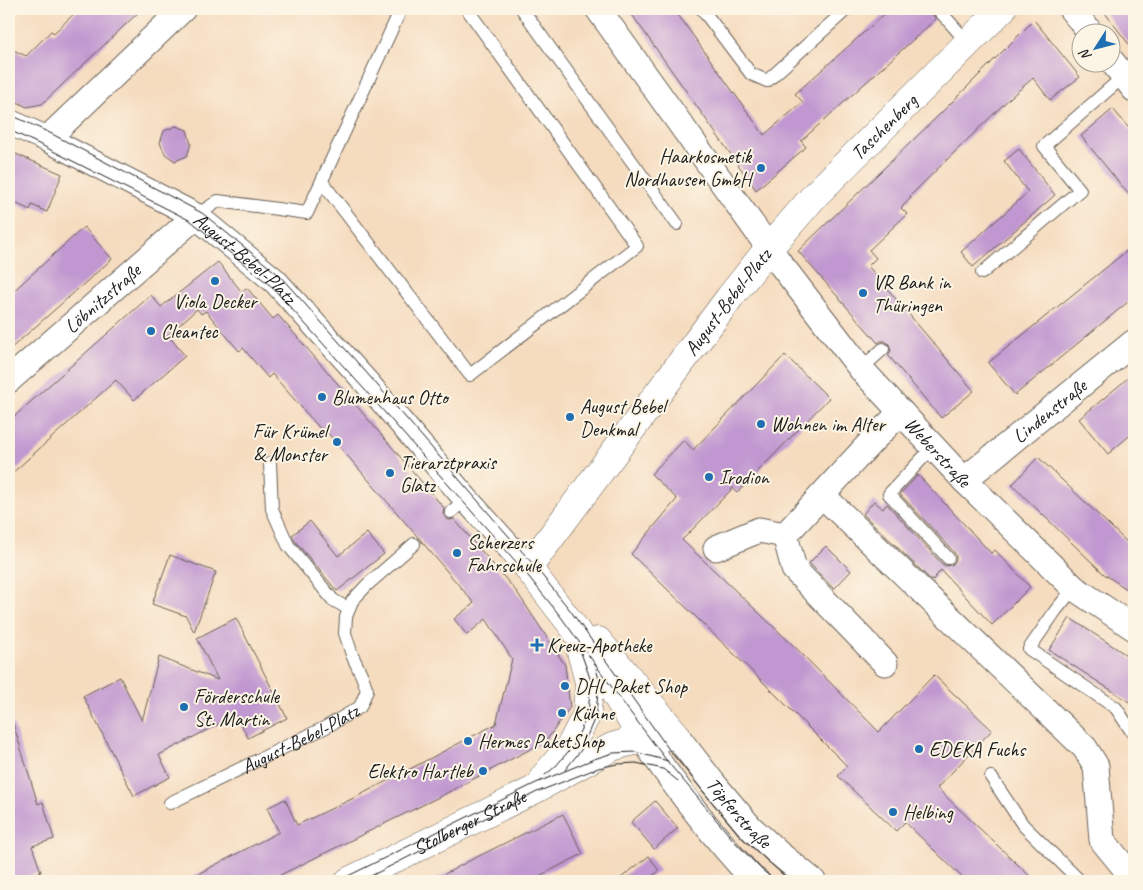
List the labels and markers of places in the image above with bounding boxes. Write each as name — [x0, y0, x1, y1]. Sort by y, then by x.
place label: Haarkosmetik Nordhausen GmbH — [624, 144, 754, 192]
marker: Haarkosmetik Nordhausen GmbH — [755, 162, 767, 174]
place label: VR Bank in Thüringen — [873, 270, 951, 318]
marker: Viola Decker — [209, 275, 221, 287]
marker: VR Bank in Thüringen — [857, 287, 869, 299]
place label: Viola Decker — [173, 289, 258, 314]
place label: Cleantec — [161, 319, 219, 344]
marker: Cleantec — [145, 325, 157, 337]
place label: Blumenhaus Otto — [332, 385, 450, 410]
marker: Blumenhaus Otto — [316, 391, 328, 403]
place label: August Bebel Denkmal — [580, 394, 669, 442]
marker: August Bebel Denkmal — [564, 411, 576, 423]
place label: Wohnen im Alter — [771, 412, 886, 437]
marker: Wohnen im Alter — [755, 418, 767, 430]
place label: Für Krümel & Monster — [253, 419, 331, 467]
marker: Für Krümel & Monster — [331, 436, 343, 448]
place label: Tierarztpraxis Glatz — [400, 450, 498, 498]
place label: Irodion — [719, 465, 770, 490]
marker: Tierarztpraxis Glatz — [384, 467, 396, 479]
marker: Irodion — [703, 471, 715, 483]
place label: Scherzers Fahrschule — [467, 530, 542, 578]
marker: Scherzers Fahrschule — [451, 547, 463, 559]
place label: Kreuz-Apotheke — [547, 633, 653, 658]
marker: Kreuz-Apotheke — [531, 639, 543, 651]
place label: DHL Paket Shop — [575, 674, 689, 699]
marker: DHL Paket Shop — [559, 680, 571, 692]
place label: Förderschule St. Martin — [194, 684, 281, 732]
marker: Förderschule St. Martin — [178, 701, 190, 713]
place label: Kühne — [572, 701, 616, 726]
marker: Kühne — [556, 707, 568, 719]
place label: Hermes PaketShop — [478, 729, 606, 754]
marker: Hermes PaketShop — [462, 735, 474, 747]
place label: EDEKA Fuchs — [929, 737, 1027, 762]
marker: EDEKA Fuchs — [913, 743, 925, 755]
place label: Elektro Hartleb — [368, 759, 474, 784]
marker: Elektro Hartleb — [477, 765, 489, 777]
place label: Helbing — [903, 800, 954, 825]
marker: Helbing — [887, 806, 899, 818]

